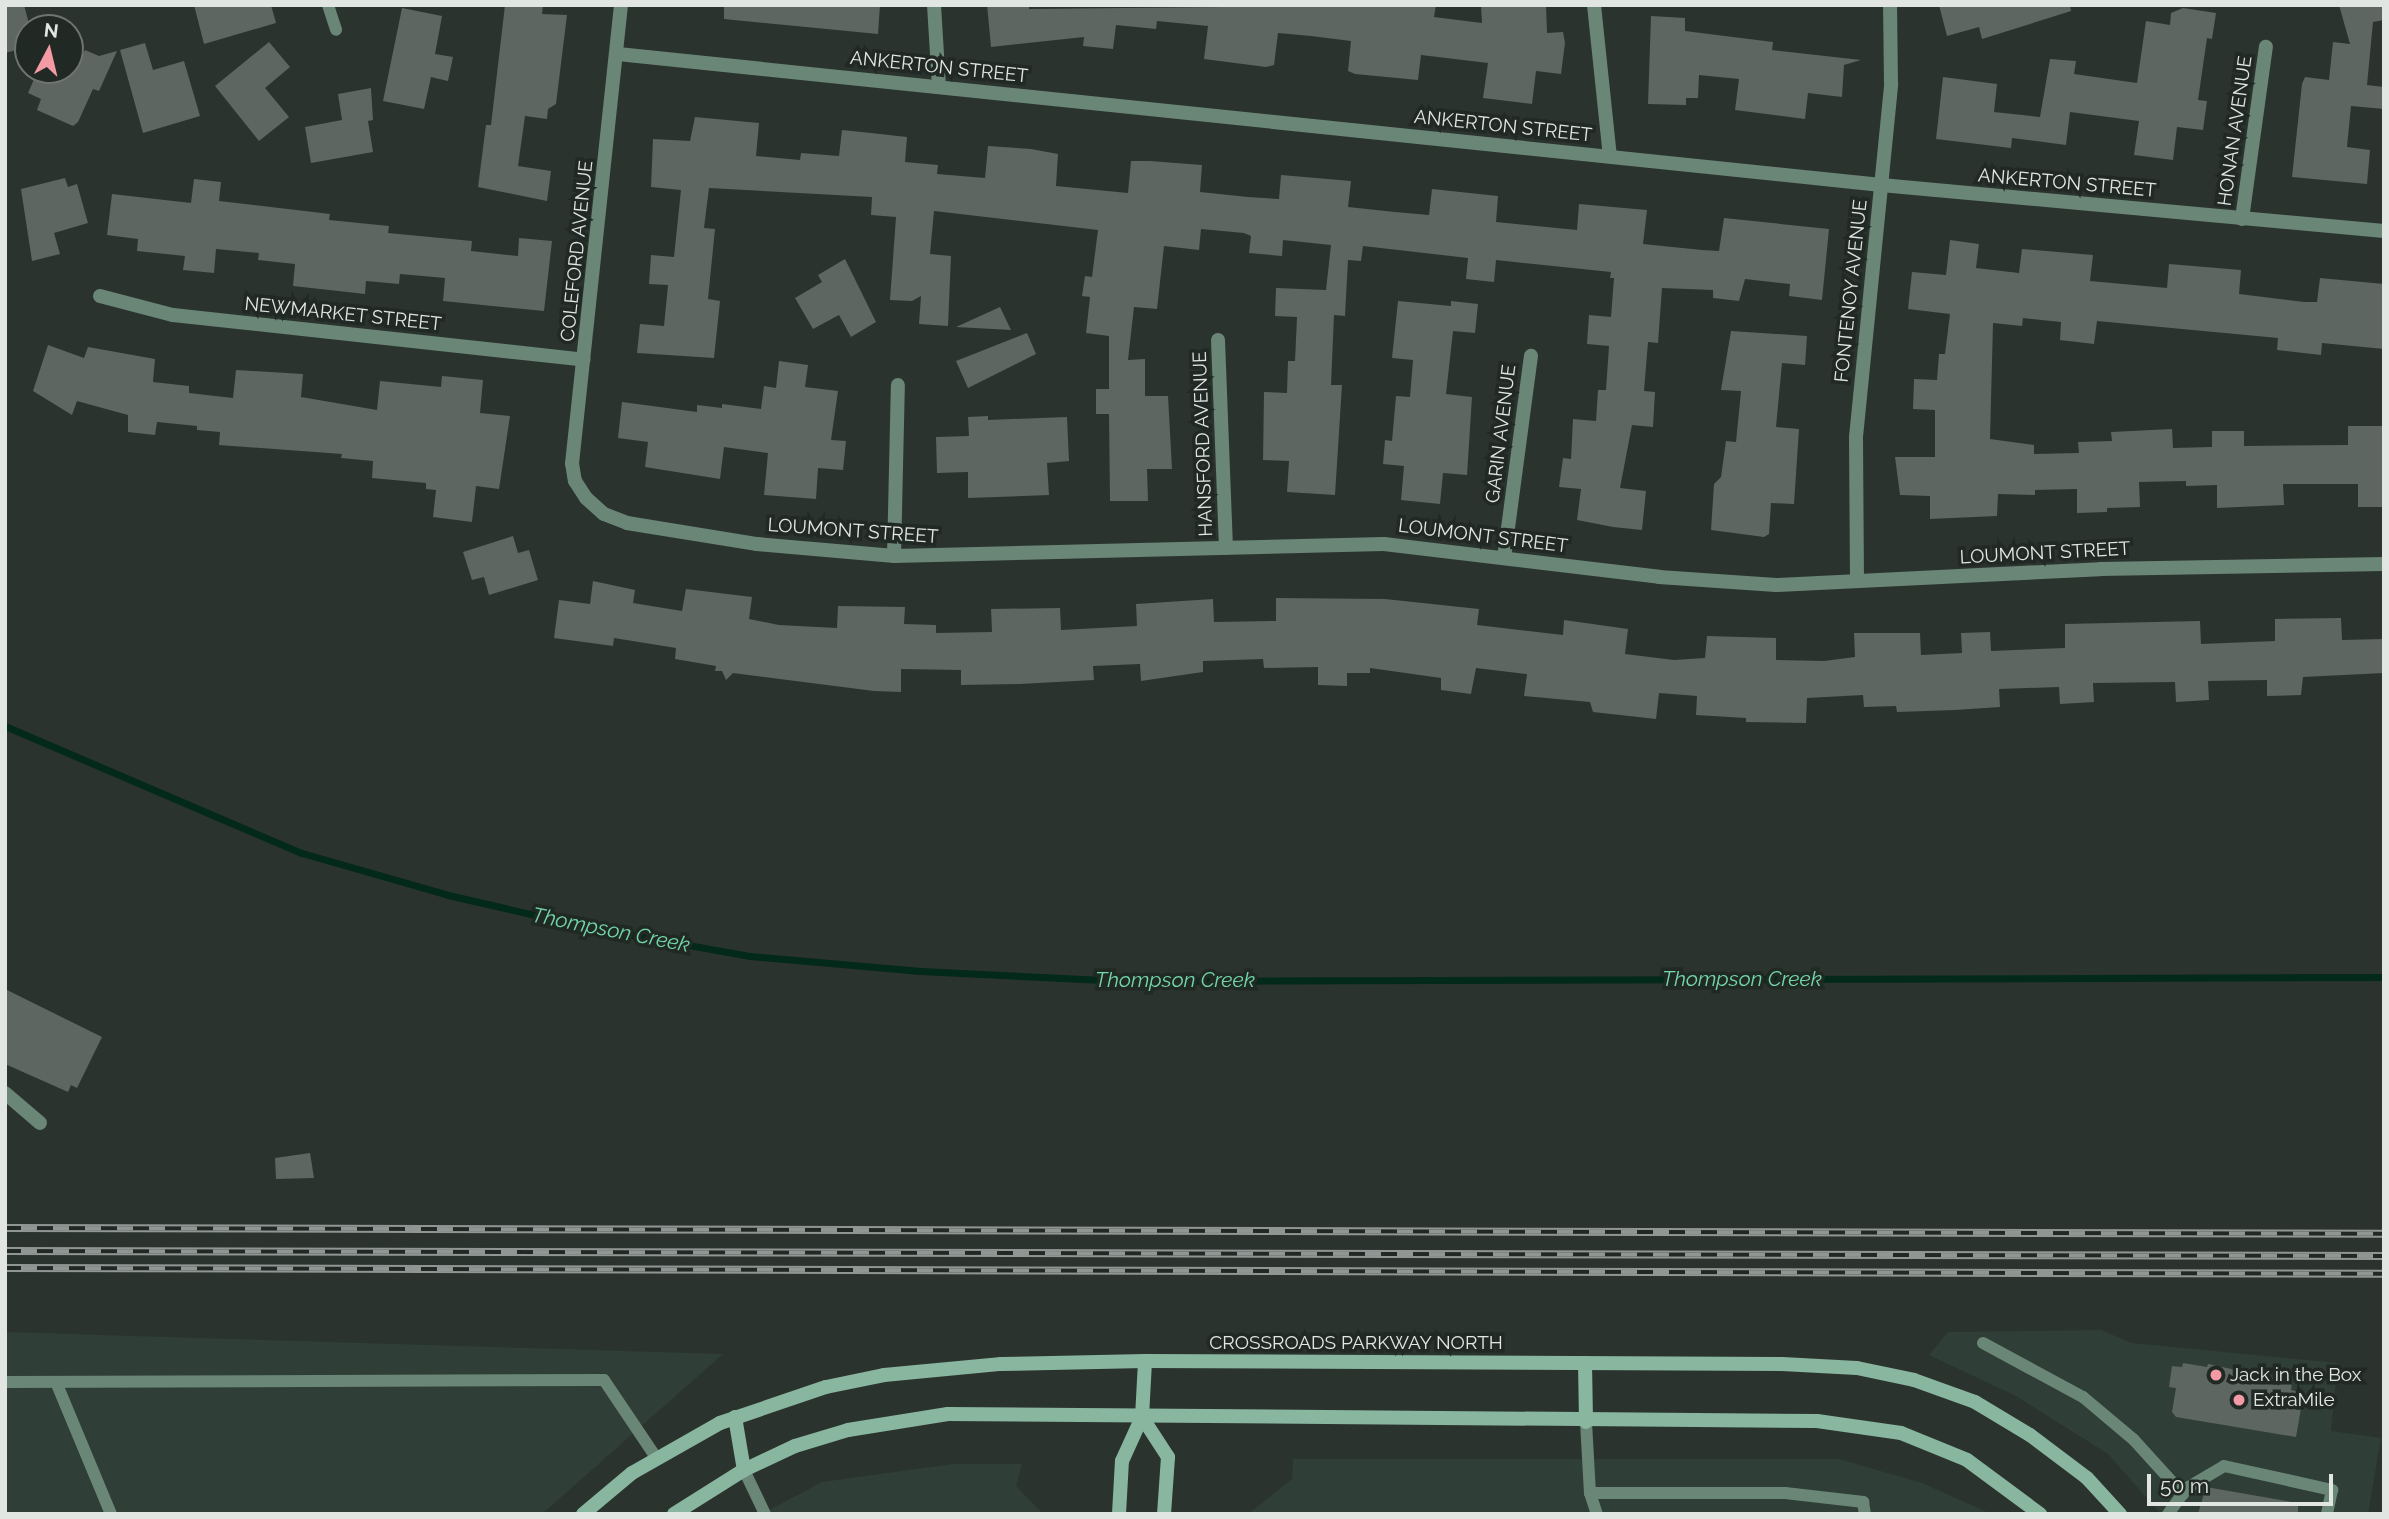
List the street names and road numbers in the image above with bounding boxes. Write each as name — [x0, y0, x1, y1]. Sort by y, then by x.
street label: ANKERTON STREET — [849, 46, 1029, 88]
street label: HONAN AVENUE — [2213, 54, 2257, 208]
street label: ANKERTON STREET — [1413, 105, 1593, 147]
street label: COLEFORD AVENUE — [556, 159, 598, 343]
street label: ANKERTON STREET — [1977, 164, 2157, 202]
street label: FONTENOY AVENUE — [1830, 198, 1872, 384]
street label: NEWMARKET STREET — [243, 292, 443, 336]
street label: HANSFORD AVENUE — [1188, 351, 1218, 537]
street label: GARIN AVENUE — [1481, 363, 1521, 505]
street label: LOUMONT STREET — [767, 514, 939, 548]
street label: LOUMONT STREET — [1397, 514, 1569, 558]
street label: LOUMONT STREET — [1959, 537, 2131, 569]
street label: CROSSROADS PARKWAY NORTH — [1209, 1332, 1503, 1354]

